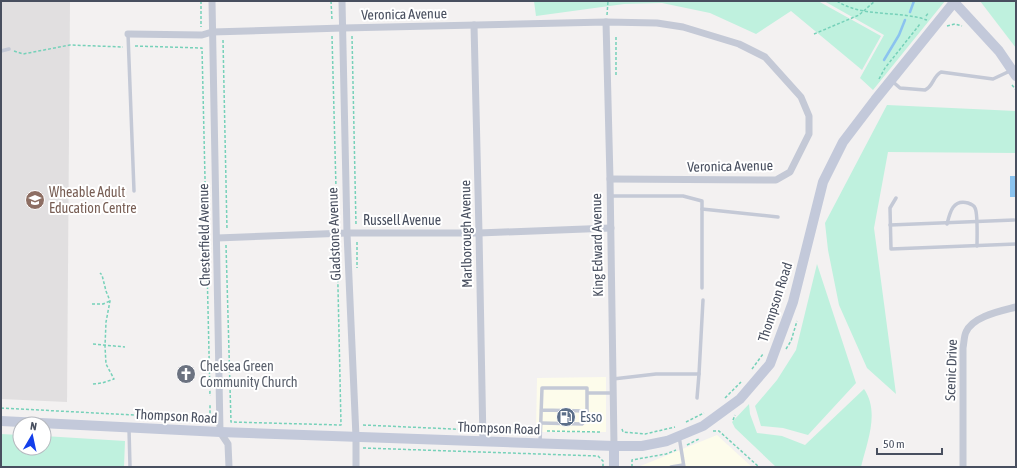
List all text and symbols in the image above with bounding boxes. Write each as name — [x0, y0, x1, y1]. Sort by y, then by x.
street label: Veronica Avenue — [361, 5, 447, 23]
street label: Veronica Avenue — [687, 157, 773, 175]
street label: Marlborough Avenue — [457, 180, 475, 288]
street label: Chesterfield Avenue — [195, 183, 213, 287]
place label: Wheable Adult Education Centre — [49, 184, 137, 216]
street label: Gladstone Avenue — [324, 187, 344, 281]
school or university icon: Wheable Adult Education Centre — [24, 189, 46, 211]
street label: King Edward Avenue — [588, 193, 606, 297]
street label: Russell Avenue — [363, 212, 441, 228]
street label: Thompson Road — [755, 260, 795, 344]
street label: Scenic Drive — [942, 339, 960, 401]
place label: Chelsea Green Community Church — [200, 358, 297, 390]
church icon: Chelsea Green Community Church — [175, 363, 197, 385]
street label: Thompson Road — [134, 406, 218, 426]
fuel station icon: Esso — [555, 406, 577, 428]
place label: Esso — [580, 409, 602, 425]
north arrow — [12, 416, 52, 456]
street label: Thompson Road — [457, 419, 541, 437]
text: N — [29, 420, 38, 433]
scale bar — [877, 430, 942, 456]
text: 50 m — [883, 437, 905, 451]

